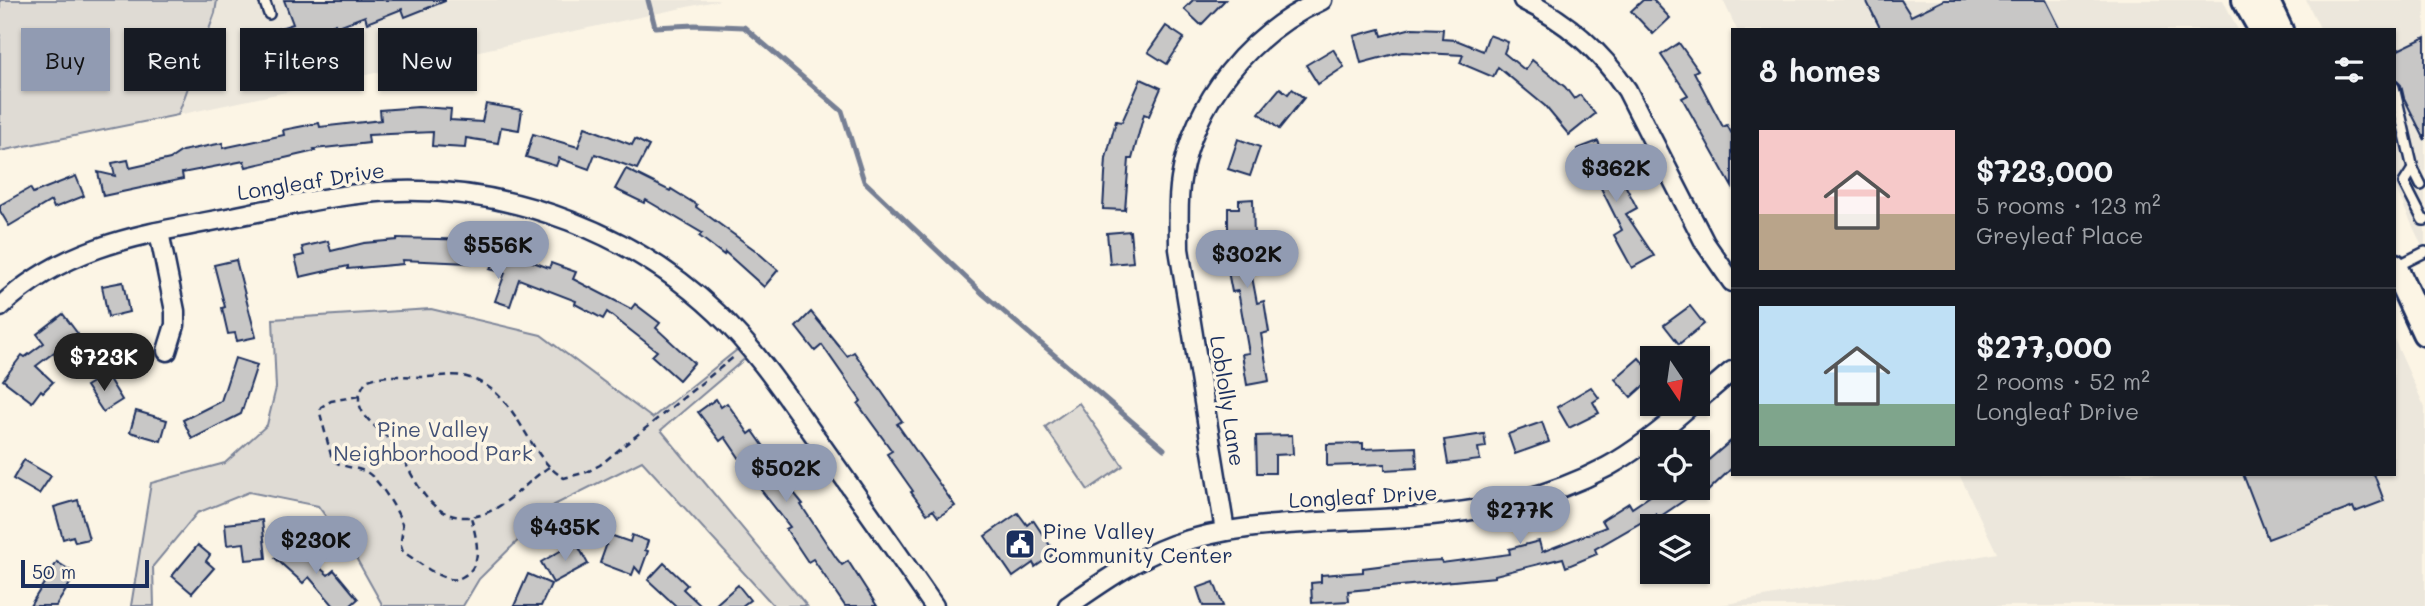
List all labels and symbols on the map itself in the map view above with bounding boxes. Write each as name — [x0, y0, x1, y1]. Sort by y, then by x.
pin: $362K — [1567, 144, 1665, 204]
street label: Longleaf Drive — [235, 156, 386, 206]
pin: $556K — [449, 222, 547, 281]
pin: $302K — [1198, 230, 1296, 290]
pin: $723K — [55, 334, 153, 393]
street label: Loblolly Lane — [1205, 334, 1252, 468]
north arrow — [1640, 346, 1710, 416]
park label: Pine Valley Neighborhood Park — [333, 415, 533, 466]
pin: $502K — [737, 444, 835, 504]
street label: Longleaf Drive — [1288, 478, 1438, 513]
pin: $277K — [1471, 486, 1569, 546]
pin: $435K — [516, 504, 614, 563]
pin: $230K — [267, 516, 365, 576]
place label: Pine Valley Community Center — [1043, 517, 1233, 568]
public building icon: Pine Valley Community Center — [1003, 527, 1037, 561]
scale bar — [21, 557, 149, 589]

